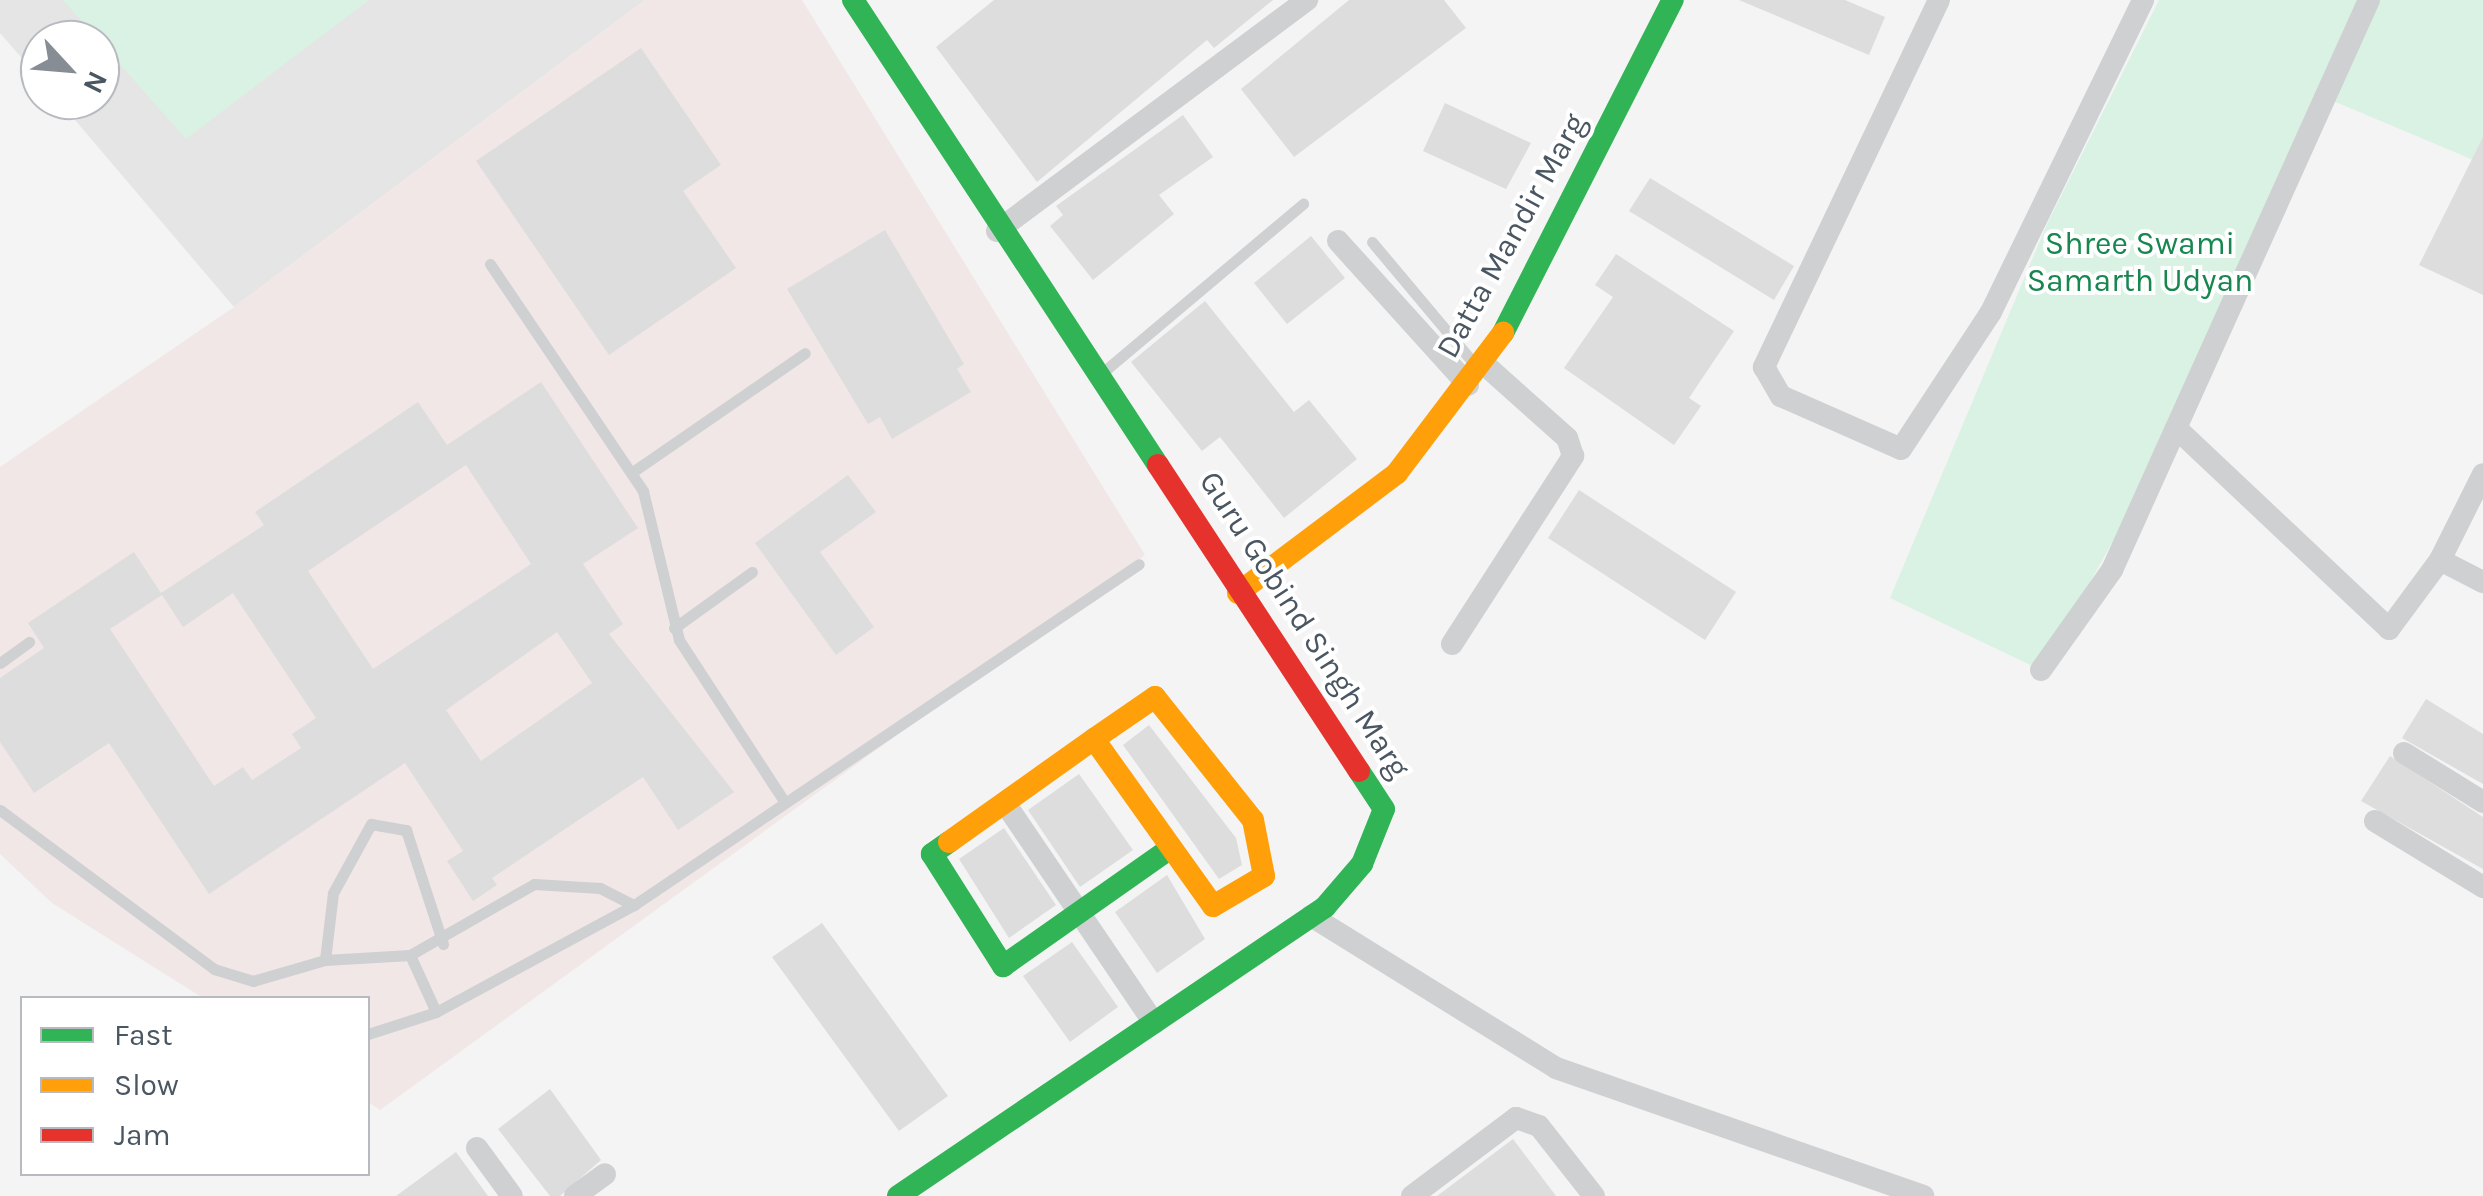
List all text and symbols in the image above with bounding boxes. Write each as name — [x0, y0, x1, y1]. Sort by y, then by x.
north arrow — [20, 20, 120, 120]
text: N — [76, 66, 115, 99]
street label: Datta Mandir Marg — [1429, 107, 1595, 365]
park label: Shree Swami Samarth Udyan — [2027, 226, 2253, 301]
street label: Guru Gobind Singh Marg — [1190, 464, 1418, 786]
legend — [20, 996, 370, 1176]
text: Fast — [114, 1017, 173, 1053]
text: Slow — [114, 1067, 179, 1103]
text: Jam — [114, 1117, 171, 1153]

